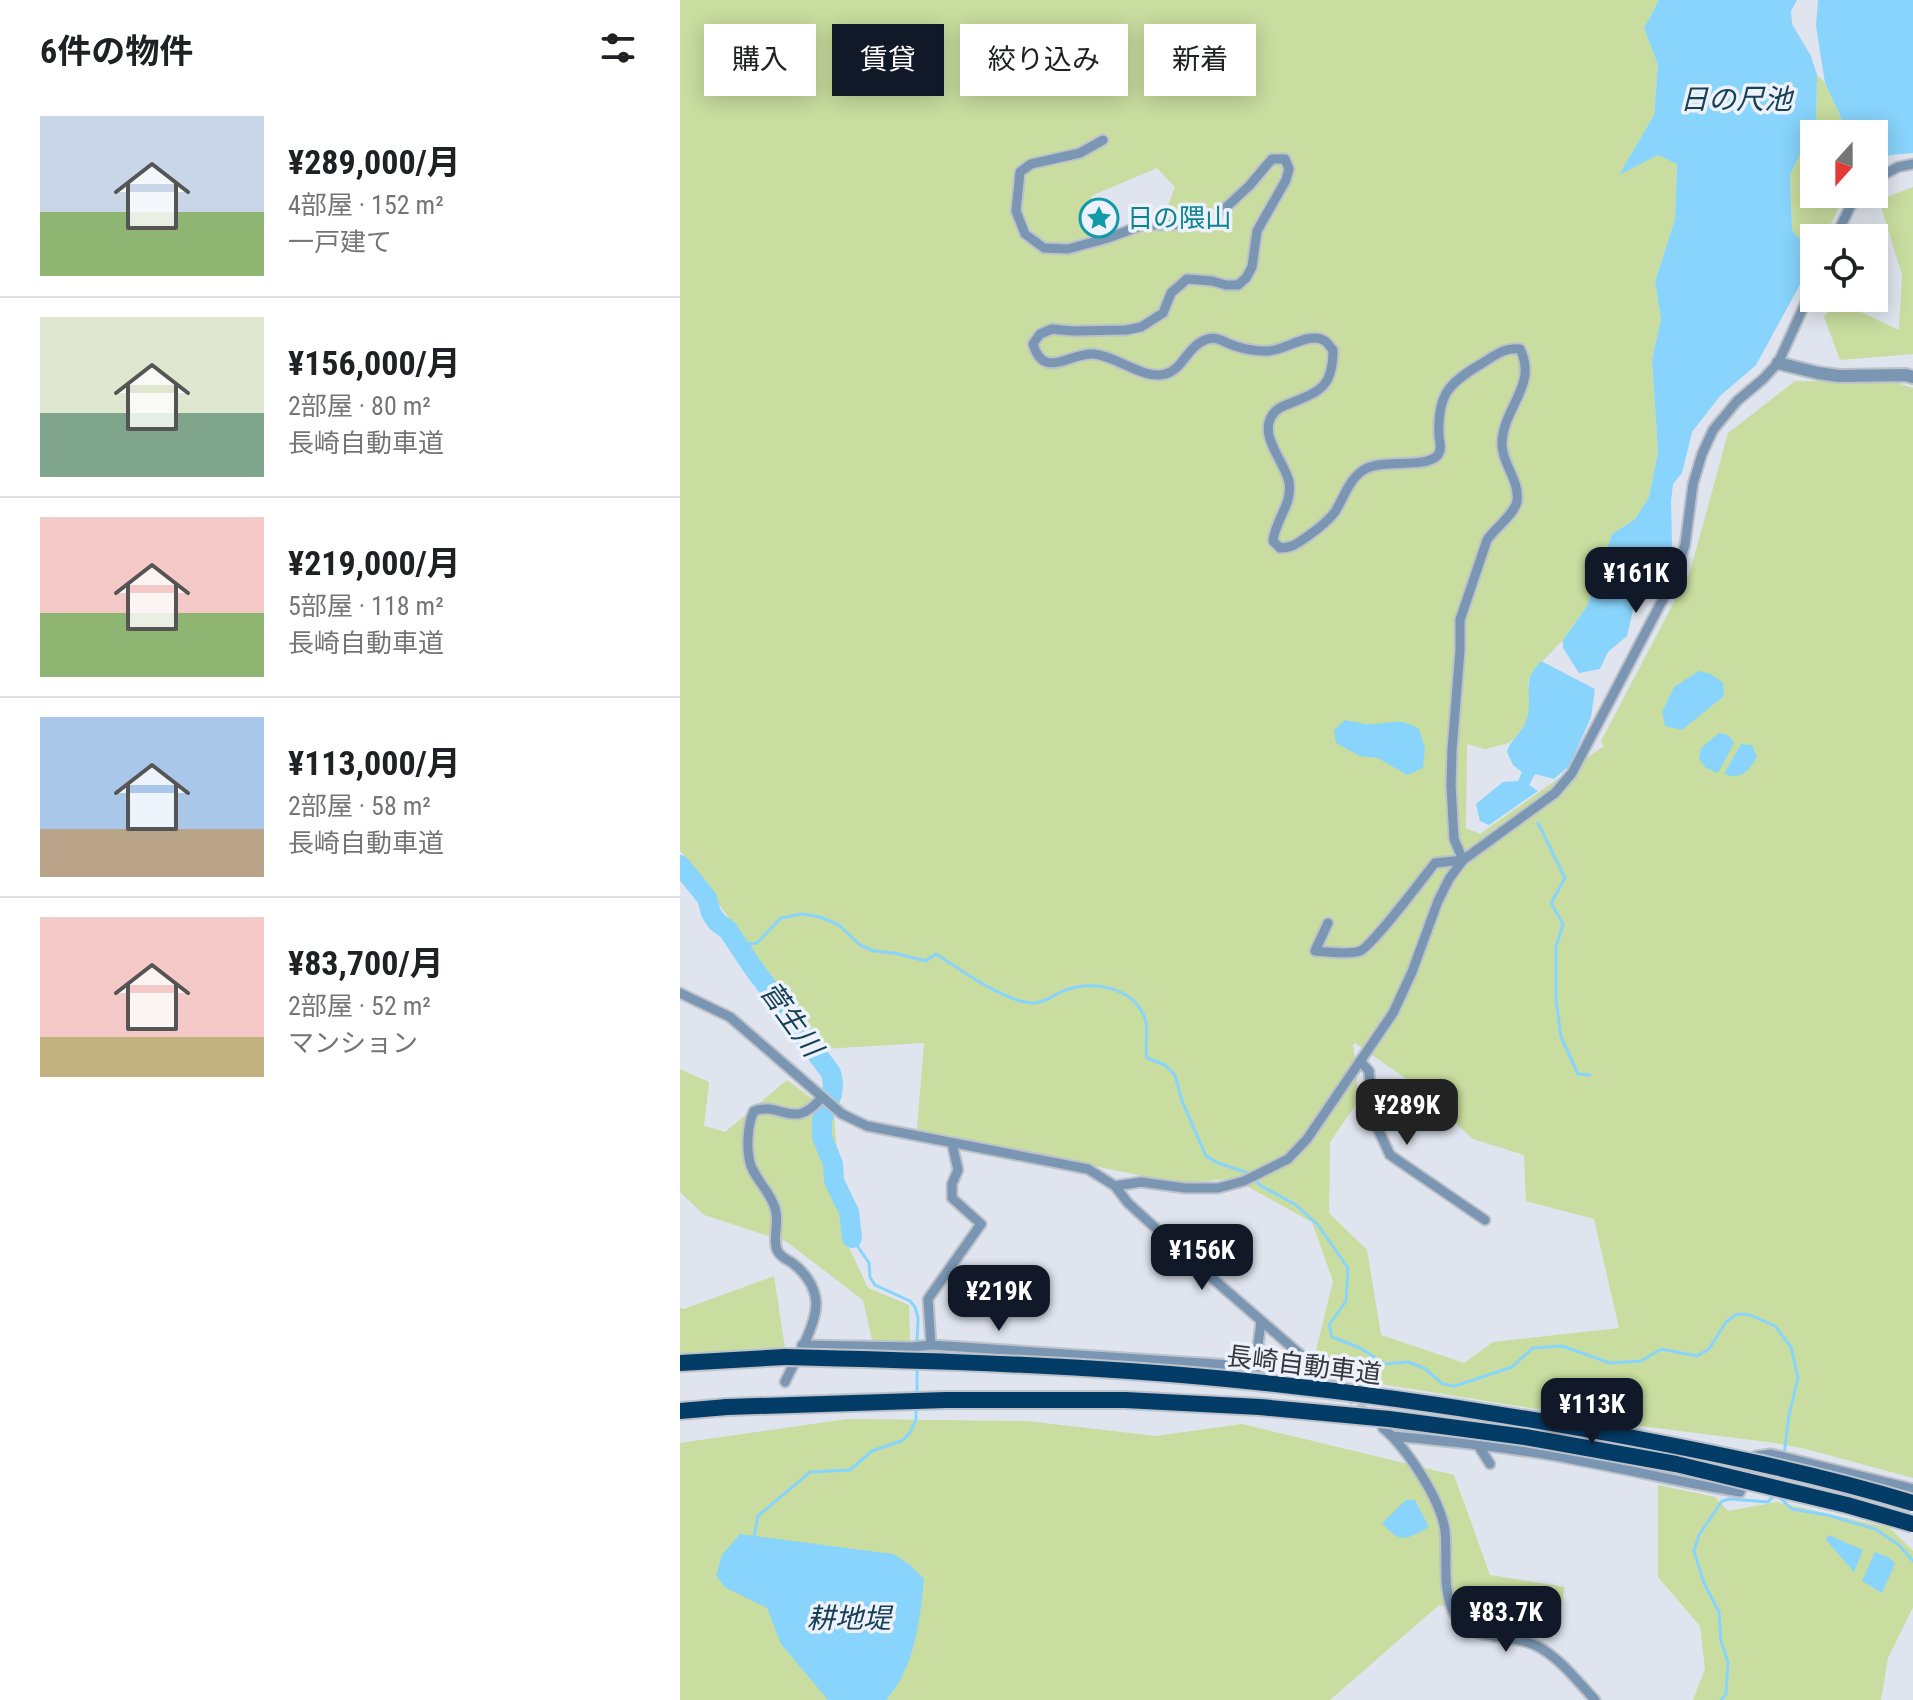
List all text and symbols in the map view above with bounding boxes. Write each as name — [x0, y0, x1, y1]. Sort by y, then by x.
chip: 購入 — [704, 24, 816, 96]
chip: 賃貸 — [832, 24, 944, 96]
chip: 絞り込み — [960, 24, 1128, 96]
chip: 新着 — [1144, 24, 1256, 96]
icon: filters — [596, 26, 640, 70]
text: 6件の物件 — [40, 31, 193, 71]
water label: 日の尺池 — [1680, 83, 1795, 116]
north arrow — [1800, 120, 1888, 208]
map controls — [1800, 120, 1888, 312]
text: ¥289,000/月 — [288, 142, 461, 182]
icon: home — [104, 148, 200, 244]
text: 4部屋 · 152 m² — [288, 190, 444, 220]
place icon: 日の隈山 — [1078, 197, 1120, 239]
place label: 日の隈山 — [1127, 203, 1231, 233]
button: locate — [1800, 224, 1888, 312]
text: 一戸建て — [288, 227, 392, 257]
text: ¥156,000/月 — [288, 343, 461, 383]
icon: home — [104, 349, 200, 445]
text: 2部屋 · 80 m² — [288, 391, 431, 421]
text: 長崎自動車道 — [288, 428, 444, 458]
text: ¥219,000/月 — [288, 543, 461, 583]
pin: ¥161K — [1580, 547, 1692, 615]
icon: home — [104, 549, 200, 645]
text: ¥161K — [1603, 558, 1669, 588]
text: 5部屋 · 118 m² — [288, 591, 444, 621]
text: 長崎自動車道 — [288, 628, 444, 658]
text: ¥113,000/月 — [288, 743, 461, 783]
icon: home — [104, 749, 200, 845]
text: 2部屋 · 58 m² — [288, 791, 431, 821]
text: 長崎自動車道 — [288, 828, 444, 858]
text: ¥83,700/月 — [288, 943, 444, 983]
icon: home — [104, 949, 200, 1045]
water label: 菅生川 — [753, 975, 831, 1065]
text: 2部屋 · 52 m² — [288, 991, 431, 1021]
text: マンション — [288, 1028, 418, 1058]
pin: ¥289K — [1351, 1079, 1463, 1147]
text: ¥289K — [1374, 1090, 1440, 1120]
pin: ¥156K — [1146, 1224, 1258, 1292]
text: ¥156K — [1169, 1235, 1235, 1265]
pin: ¥219K — [943, 1265, 1055, 1333]
text: ¥219K — [966, 1276, 1032, 1306]
street label: 長崎自動車道 — [1225, 1341, 1383, 1389]
pin: ¥113K — [1536, 1378, 1648, 1446]
text: ¥113K — [1559, 1389, 1625, 1419]
pin: ¥83.7K — [1441, 1586, 1571, 1654]
text: ¥83.7K — [1469, 1597, 1543, 1627]
water label: 耕地堤 — [807, 1602, 894, 1635]

